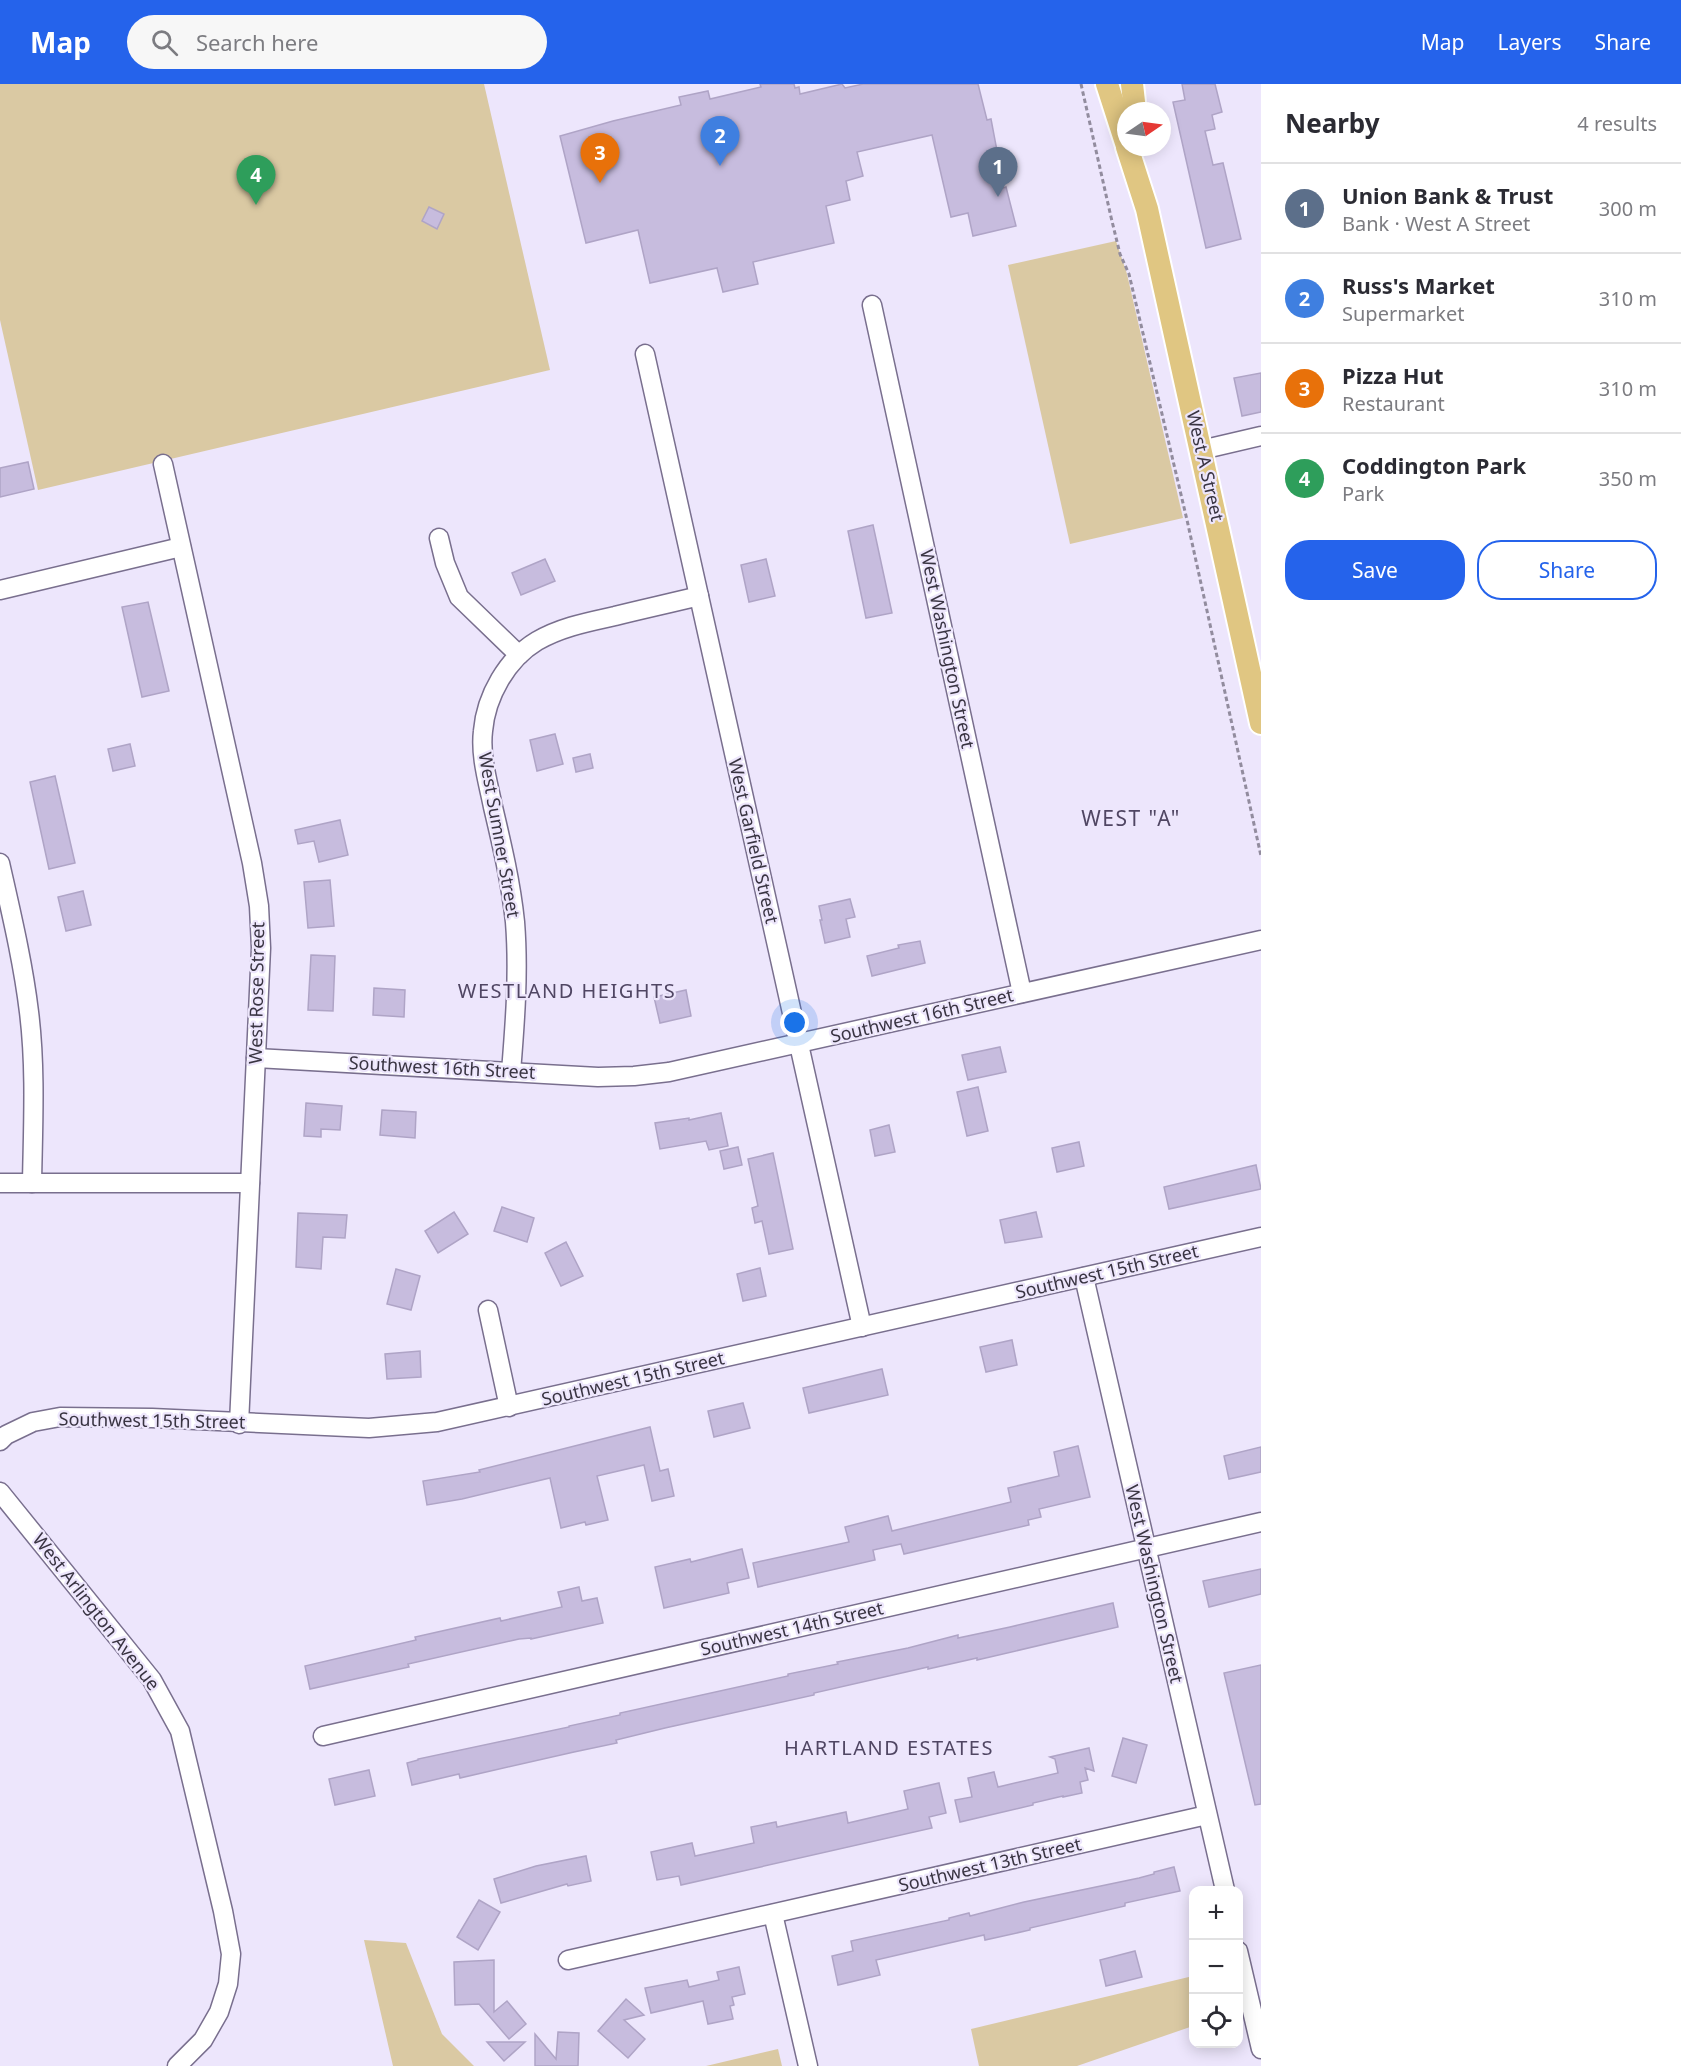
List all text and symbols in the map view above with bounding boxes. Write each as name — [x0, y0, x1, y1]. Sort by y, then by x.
search box — [127, 15, 547, 69]
text: Map — [30, 23, 91, 61]
icon: search — [148, 26, 181, 59]
text: Search here — [196, 27, 318, 57]
text: Map — [1421, 28, 1465, 56]
text: Layers — [1498, 28, 1562, 56]
text: Share — [1595, 28, 1651, 56]
north arrow — [1117, 102, 1171, 156]
text: Nearby — [1285, 105, 1380, 141]
text: 4 results — [1577, 110, 1657, 137]
pin: 2 — [700, 116, 740, 166]
pin: 3 — [580, 134, 620, 183]
pin: 1 — [978, 147, 1018, 197]
pin: 4 — [236, 156, 276, 205]
text: Union Bank & Trust — [1342, 180, 1553, 210]
text: 1 — [1299, 195, 1310, 222]
text: 300 m — [1599, 195, 1657, 222]
text: Bank · West A Street — [1342, 210, 1530, 237]
text: Russ's Market — [1342, 270, 1495, 300]
text: 2 — [1299, 285, 1310, 312]
text: 310 m — [1599, 285, 1657, 312]
text: Supermarket — [1342, 300, 1465, 327]
text: Pizza Hut — [1342, 360, 1444, 390]
text: 3 — [1299, 375, 1310, 402]
text: 310 m — [1599, 375, 1657, 402]
text: Restaurant — [1342, 390, 1445, 417]
street label: West A Street — [1182, 408, 1230, 524]
text: Coddington Park — [1342, 450, 1526, 480]
text: 4 — [1299, 465, 1310, 492]
text: 350 m — [1599, 465, 1657, 492]
text: Park — [1342, 480, 1384, 507]
button: Save — [1285, 540, 1465, 600]
button: Share — [1477, 540, 1657, 600]
street label: West Washington Street — [915, 547, 981, 751]
street label: West Sumner Street — [474, 750, 526, 920]
street label: West Garfield Street — [723, 756, 785, 926]
district label: WEST "A" — [1081, 804, 1181, 832]
street label: West Rose Street — [243, 921, 269, 1064]
district label: WESTLAND HEIGHTS — [458, 977, 676, 1004]
street label: Southwest 16th Street — [828, 982, 1016, 1048]
your location — [780, 1008, 809, 1037]
street label: Southwest 16th Street — [348, 1050, 536, 1084]
street label: Southwest 15th Street — [1013, 1238, 1201, 1304]
street label: Southwest 15th Street — [539, 1345, 727, 1411]
street label: Southwest 15th Street — [58, 1406, 246, 1434]
street label: West Washington Street — [1120, 1482, 1190, 1686]
street label: West Arlington Avenue — [28, 1528, 166, 1695]
street label: Southwest 14th Street — [698, 1595, 886, 1661]
district label: HARTLAND ESTATES — [784, 1734, 994, 1761]
street label: Southwest 13th Street — [896, 1831, 1084, 1897]
map controls — [1189, 1886, 1243, 2048]
button: + — [1189, 1886, 1243, 1940]
button: − — [1189, 1940, 1243, 1994]
button: locate — [1189, 1994, 1243, 2048]

